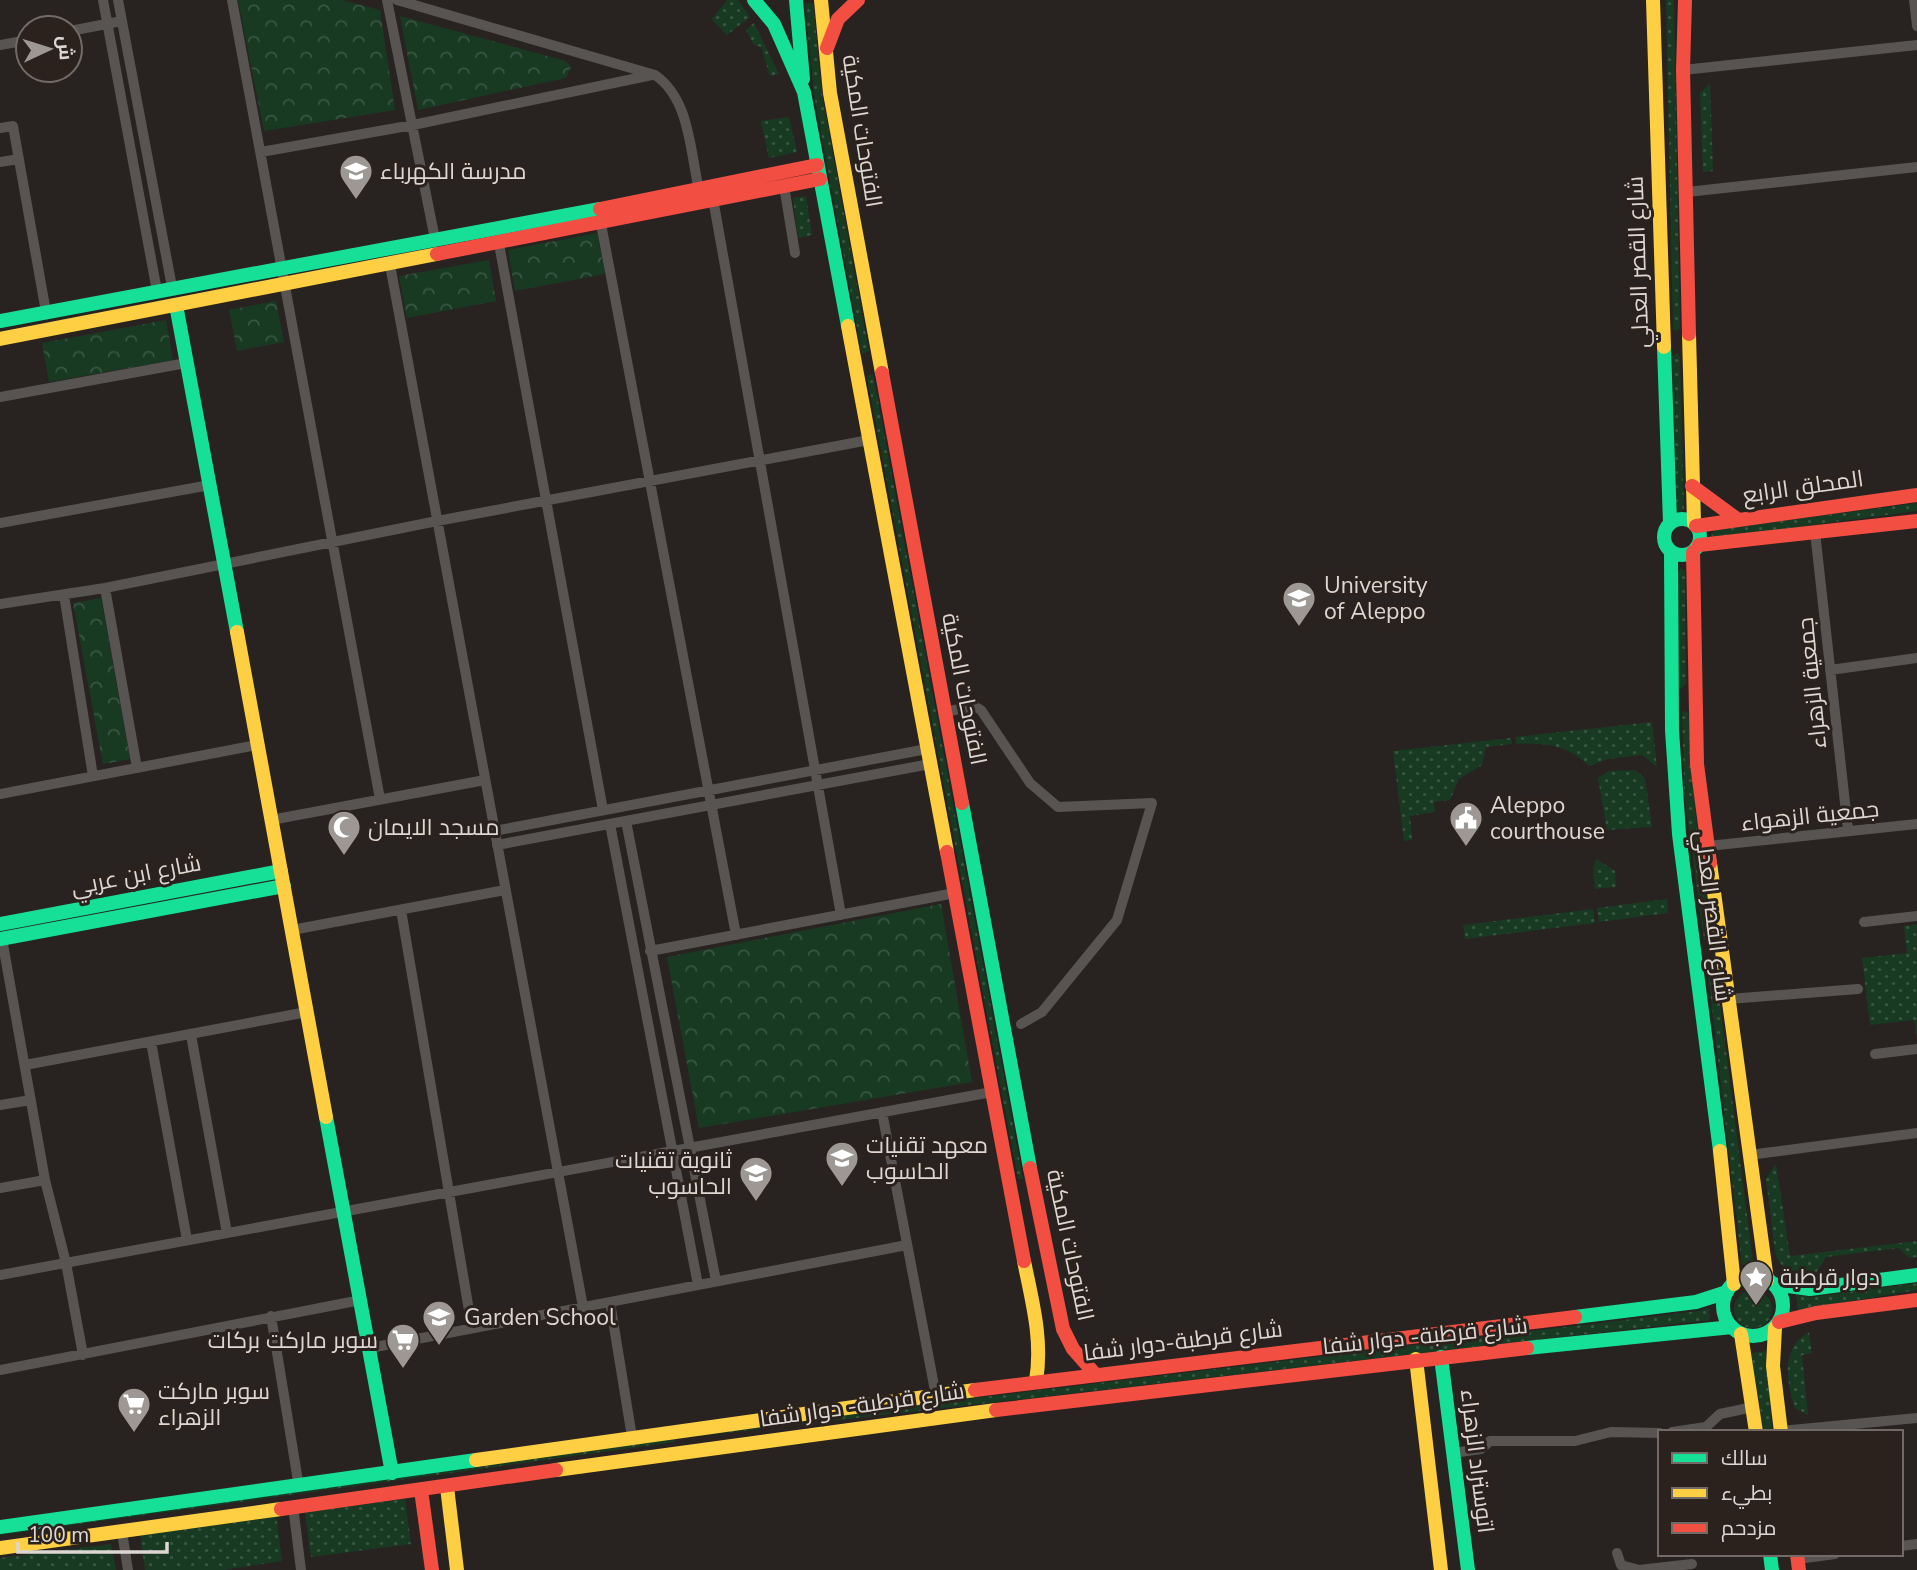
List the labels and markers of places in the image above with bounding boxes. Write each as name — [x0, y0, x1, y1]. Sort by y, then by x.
school or university icon: مدرسة الكهرباء — [337, 152, 375, 201]
place label: مدرسة الكهرباء — [380, 156, 527, 187]
place label: University of Aleppo — [1324, 570, 1428, 627]
school or university icon: University of Aleppo — [1280, 579, 1318, 628]
place label: Aleppo courthouse — [1490, 790, 1605, 847]
public building icon: Aleppo courthouse — [1447, 799, 1485, 848]
mosque icon: مسجد الايمان — [325, 808, 363, 857]
place label: مسجد الايمان — [368, 812, 499, 843]
place label: معهد تقنيات الحاسوب — [866, 1130, 988, 1187]
school or university icon: معهد تقنيات الحاسوب — [823, 1139, 861, 1188]
place label: ثانوية تقنيات الحاسوب — [615, 1145, 732, 1202]
school or university icon: ثانوية تقنيات الحاسوب — [737, 1154, 775, 1203]
place icon: دوار قرطبة — [1737, 1258, 1775, 1307]
place label: دوار قرطبة — [1780, 1262, 1880, 1293]
school or university icon: Garden School — [420, 1298, 458, 1347]
place label: Garden School — [464, 1302, 616, 1333]
supermarket icon: سوبر ماركت بركات — [384, 1321, 422, 1370]
place label: سوبر ماركت بركات — [208, 1325, 378, 1356]
place label: سوبر ماركت الزهراء — [158, 1376, 270, 1433]
supermarket icon: سوبر ماركت الزهراء — [115, 1385, 153, 1434]

